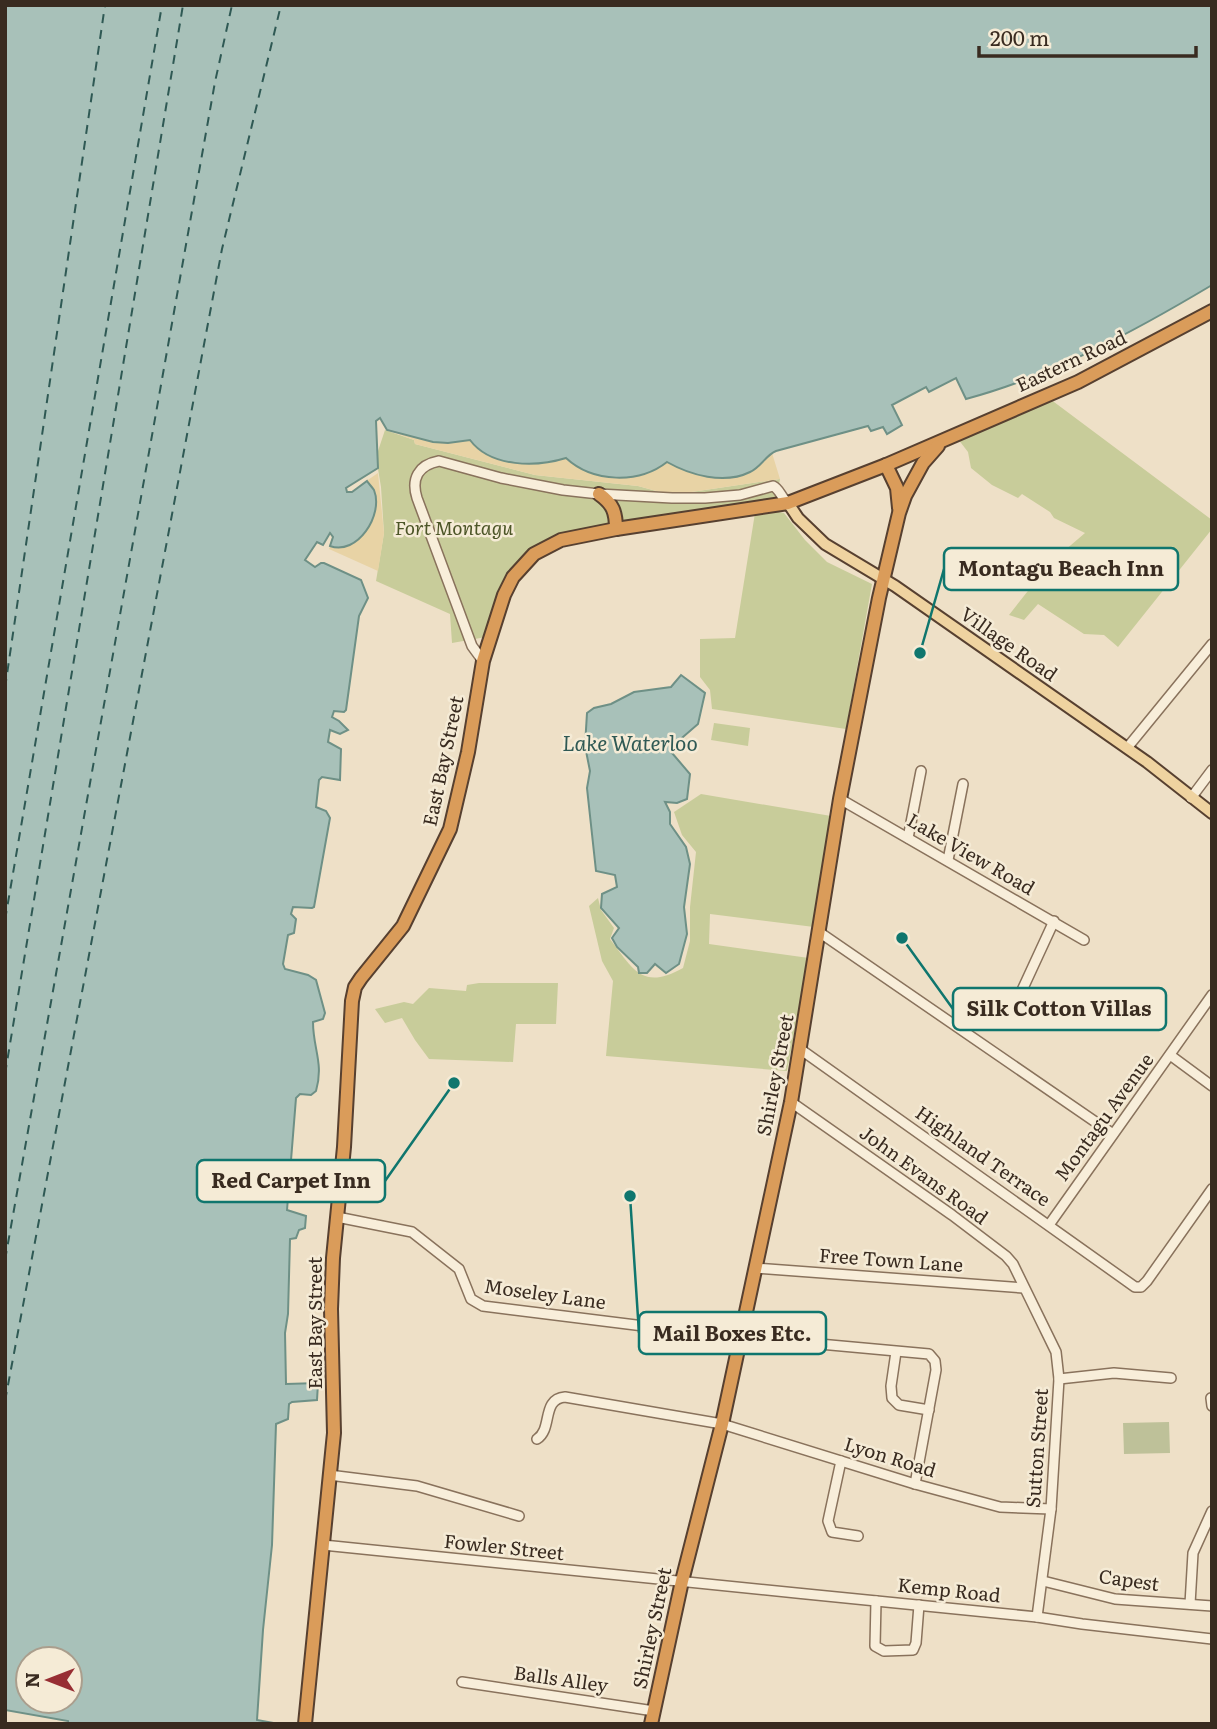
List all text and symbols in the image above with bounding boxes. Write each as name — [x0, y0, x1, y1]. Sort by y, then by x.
scale bar — [979, 14, 1196, 58]
text: 200 m — [990, 21, 1050, 52]
street label: Eastern Road — [1011, 322, 1131, 398]
park label: Fort Montagu — [395, 513, 514, 541]
callout: Montagu Beach Inn — [944, 548, 1178, 590]
text: Montagu Beach Inn — [958, 551, 1164, 582]
street label: Village Road — [955, 599, 1064, 687]
street label: East Bay Street — [415, 693, 470, 829]
water label: Lake Waterloo — [562, 726, 698, 757]
street label: Lake View Road — [902, 805, 1041, 901]
callout: Silk Cotton Villas — [953, 988, 1166, 1030]
text: Silk Cotton Villas — [967, 991, 1151, 1022]
street label: Shirley Street — [748, 1011, 800, 1138]
street label: Montagu Avenue — [1047, 1046, 1159, 1186]
street label: Highland Terrace — [910, 1098, 1057, 1212]
street label: John Evans Road — [854, 1118, 995, 1231]
callout: Red Carpet Inn — [197, 1160, 385, 1202]
text: Red Carpet Inn — [211, 1163, 371, 1194]
street label: Free Town Lane — [818, 1240, 964, 1278]
street label: East Bay Street — [300, 1256, 328, 1389]
street label: Moseley Lane — [482, 1271, 608, 1315]
callout: Mail Boxes Etc. — [639, 1312, 826, 1354]
text: Mail Boxes Etc. — [652, 1316, 812, 1347]
street label: Sutton Street — [1018, 1387, 1054, 1509]
street label: Lyon Road — [841, 1429, 940, 1483]
street label: Fowler Street — [443, 1526, 566, 1566]
street label: Capest — [1097, 1561, 1161, 1597]
street label: Shirley Street — [624, 1564, 678, 1691]
street label: Kemp Road — [896, 1570, 1002, 1608]
north arrow — [14, 1645, 84, 1715]
street label: Balls Alley — [512, 1658, 610, 1698]
text: N — [17, 1672, 45, 1688]

